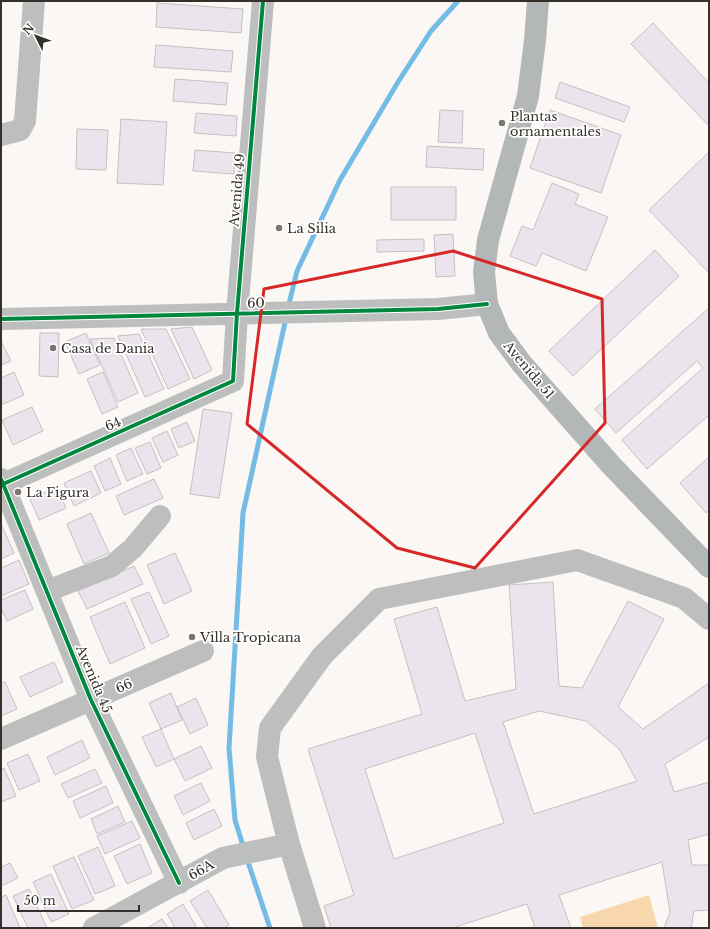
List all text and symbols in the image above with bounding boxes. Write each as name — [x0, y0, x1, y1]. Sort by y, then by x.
north arrow — [16, 16, 56, 56]
text: N — [20, 20, 38, 38]
place label: Plantas ornamentales — [510, 108, 601, 140]
marker: Plantas ornamentales — [497, 118, 507, 128]
street label: Avenida 49 — [225, 153, 249, 228]
place label: La Silia — [287, 220, 337, 237]
marker: La Silia — [274, 223, 284, 233]
street label: 60 — [247, 294, 265, 312]
street label: Avenida 51 — [499, 337, 558, 402]
place label: Casa de Dania — [61, 340, 155, 357]
marker: Casa de Dania — [48, 343, 58, 353]
street label: 64 — [102, 413, 124, 435]
place label: La Figura — [26, 484, 90, 501]
marker: La Figura — [13, 487, 23, 497]
place label: Villa Tropicana — [199, 629, 302, 646]
marker: Villa Tropicana — [187, 632, 197, 642]
street label: Avenida 45 — [72, 641, 116, 716]
street label: 66 — [113, 675, 135, 697]
street label: 66A — [185, 855, 218, 884]
scale bar — [18, 887, 139, 913]
text: 50 m — [24, 893, 56, 908]

